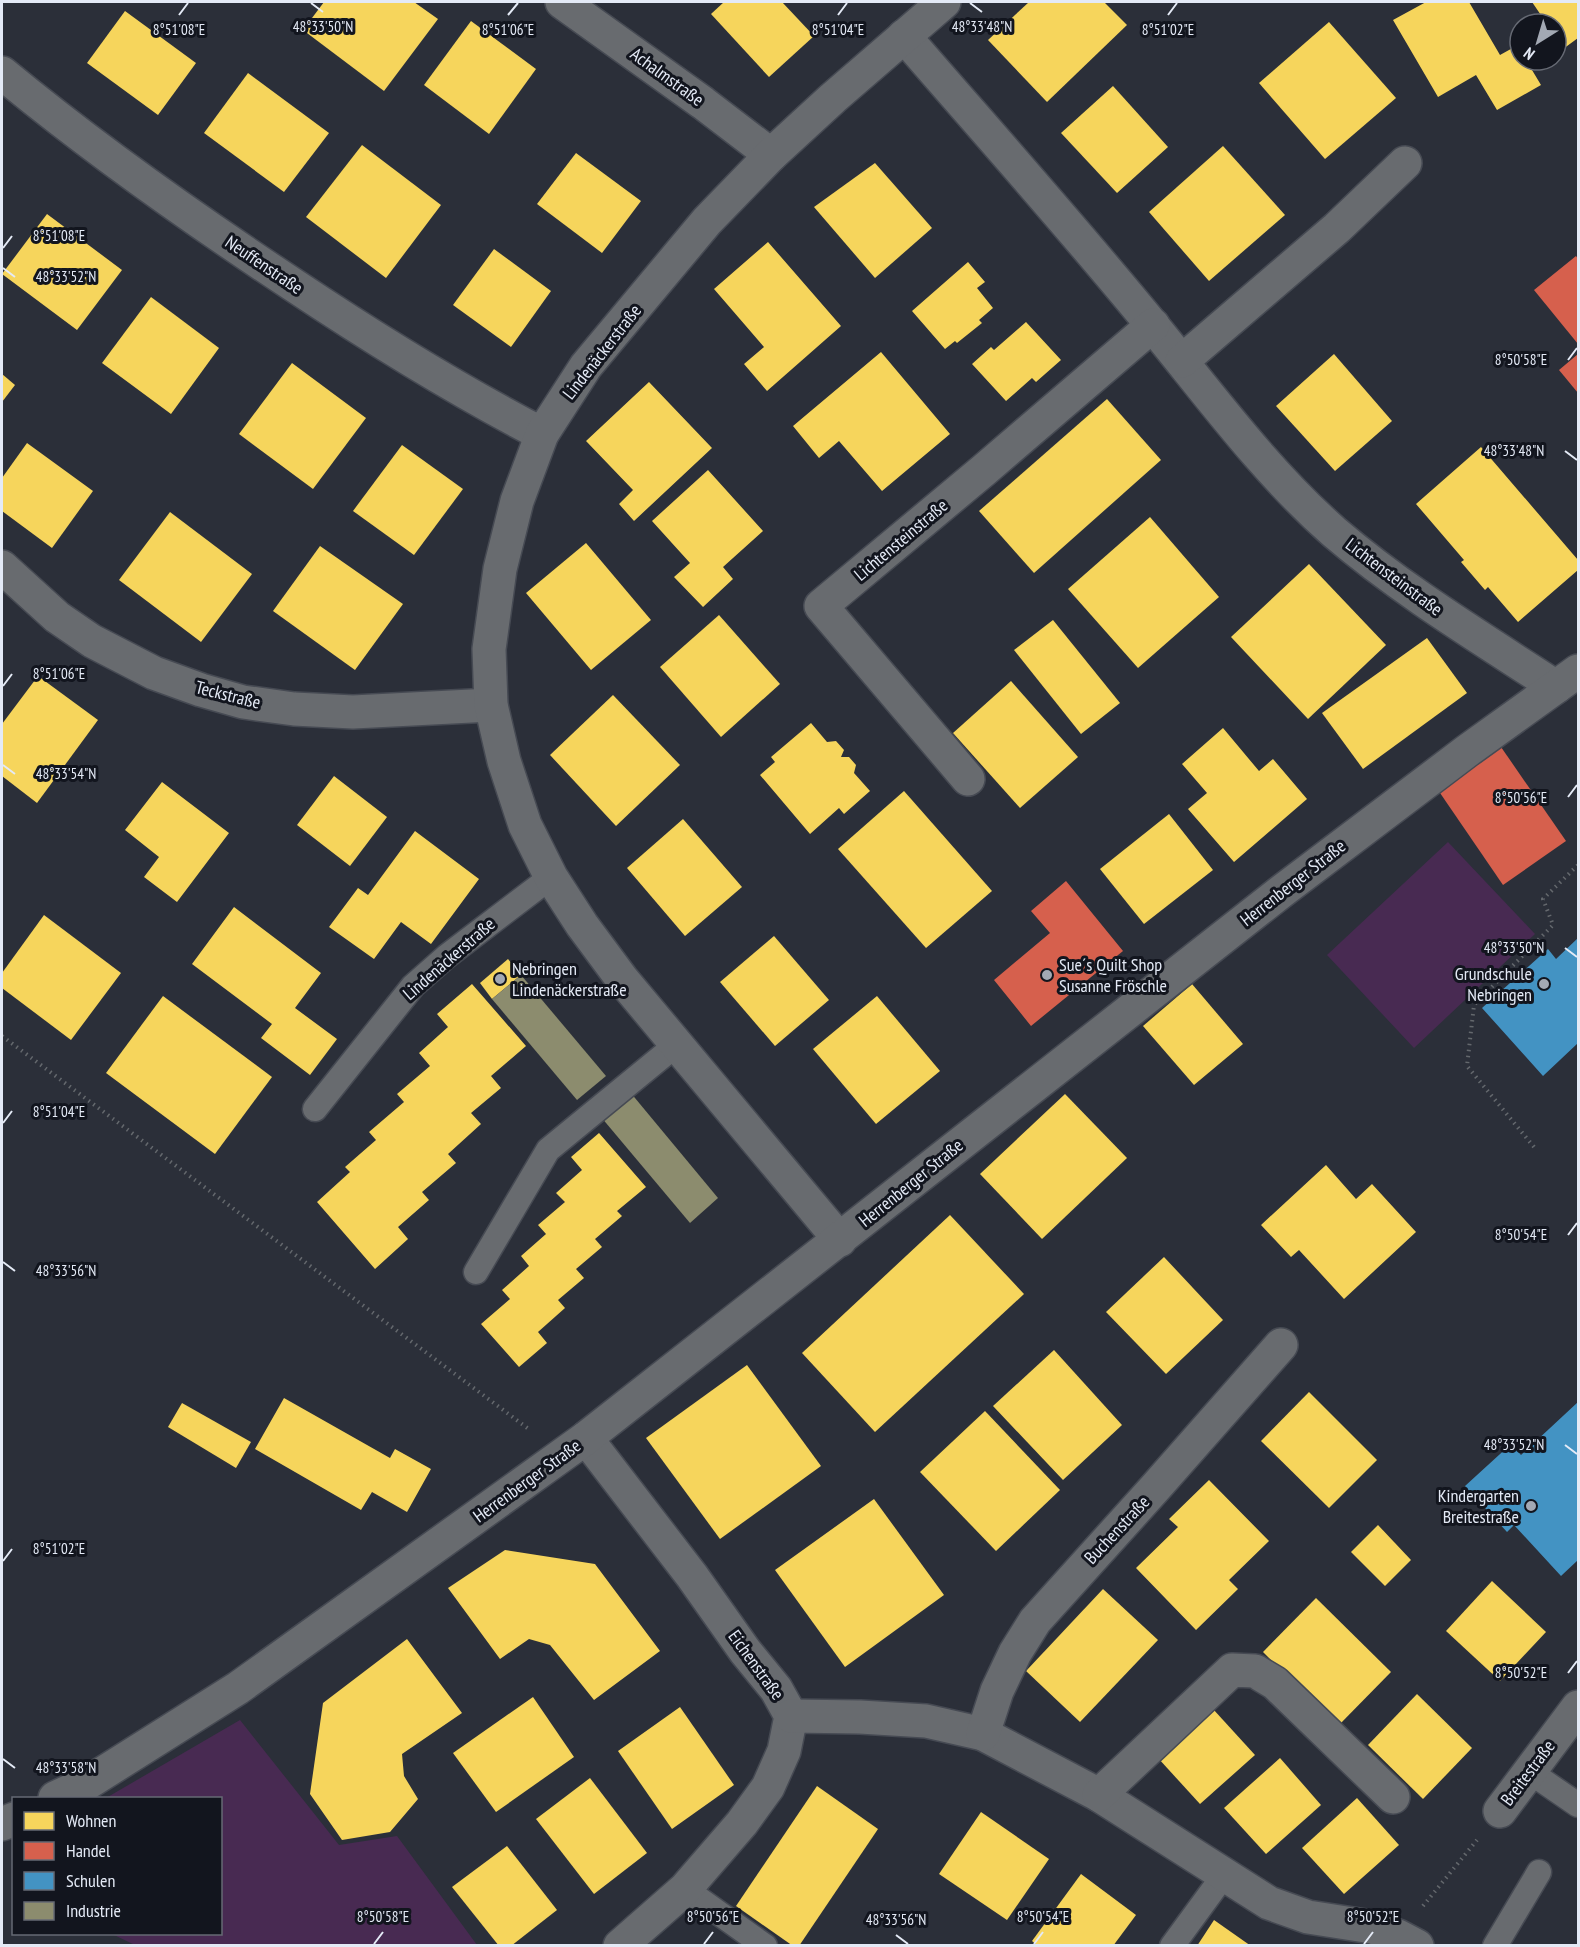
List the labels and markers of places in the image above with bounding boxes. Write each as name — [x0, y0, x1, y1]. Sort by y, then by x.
place label: Sue´s Quilt Shop Susanne Fröschle — [1059, 953, 1167, 997]
place label: Nebringen Lindenäckerstraße — [512, 957, 627, 1001]
place label: Grundschule Nebringen — [1455, 962, 1532, 1006]
marker: Sue´s Quilt Shop Susanne Fröschle — [1040, 968, 1054, 982]
marker: Nebringen Lindenäckerstraße — [493, 972, 507, 986]
marker: Grundschule Nebringen — [1537, 977, 1551, 991]
place label: Kindergarten Breitestraße — [1438, 1484, 1519, 1528]
marker: Kindergarten Breitestraße — [1524, 1499, 1538, 1513]

